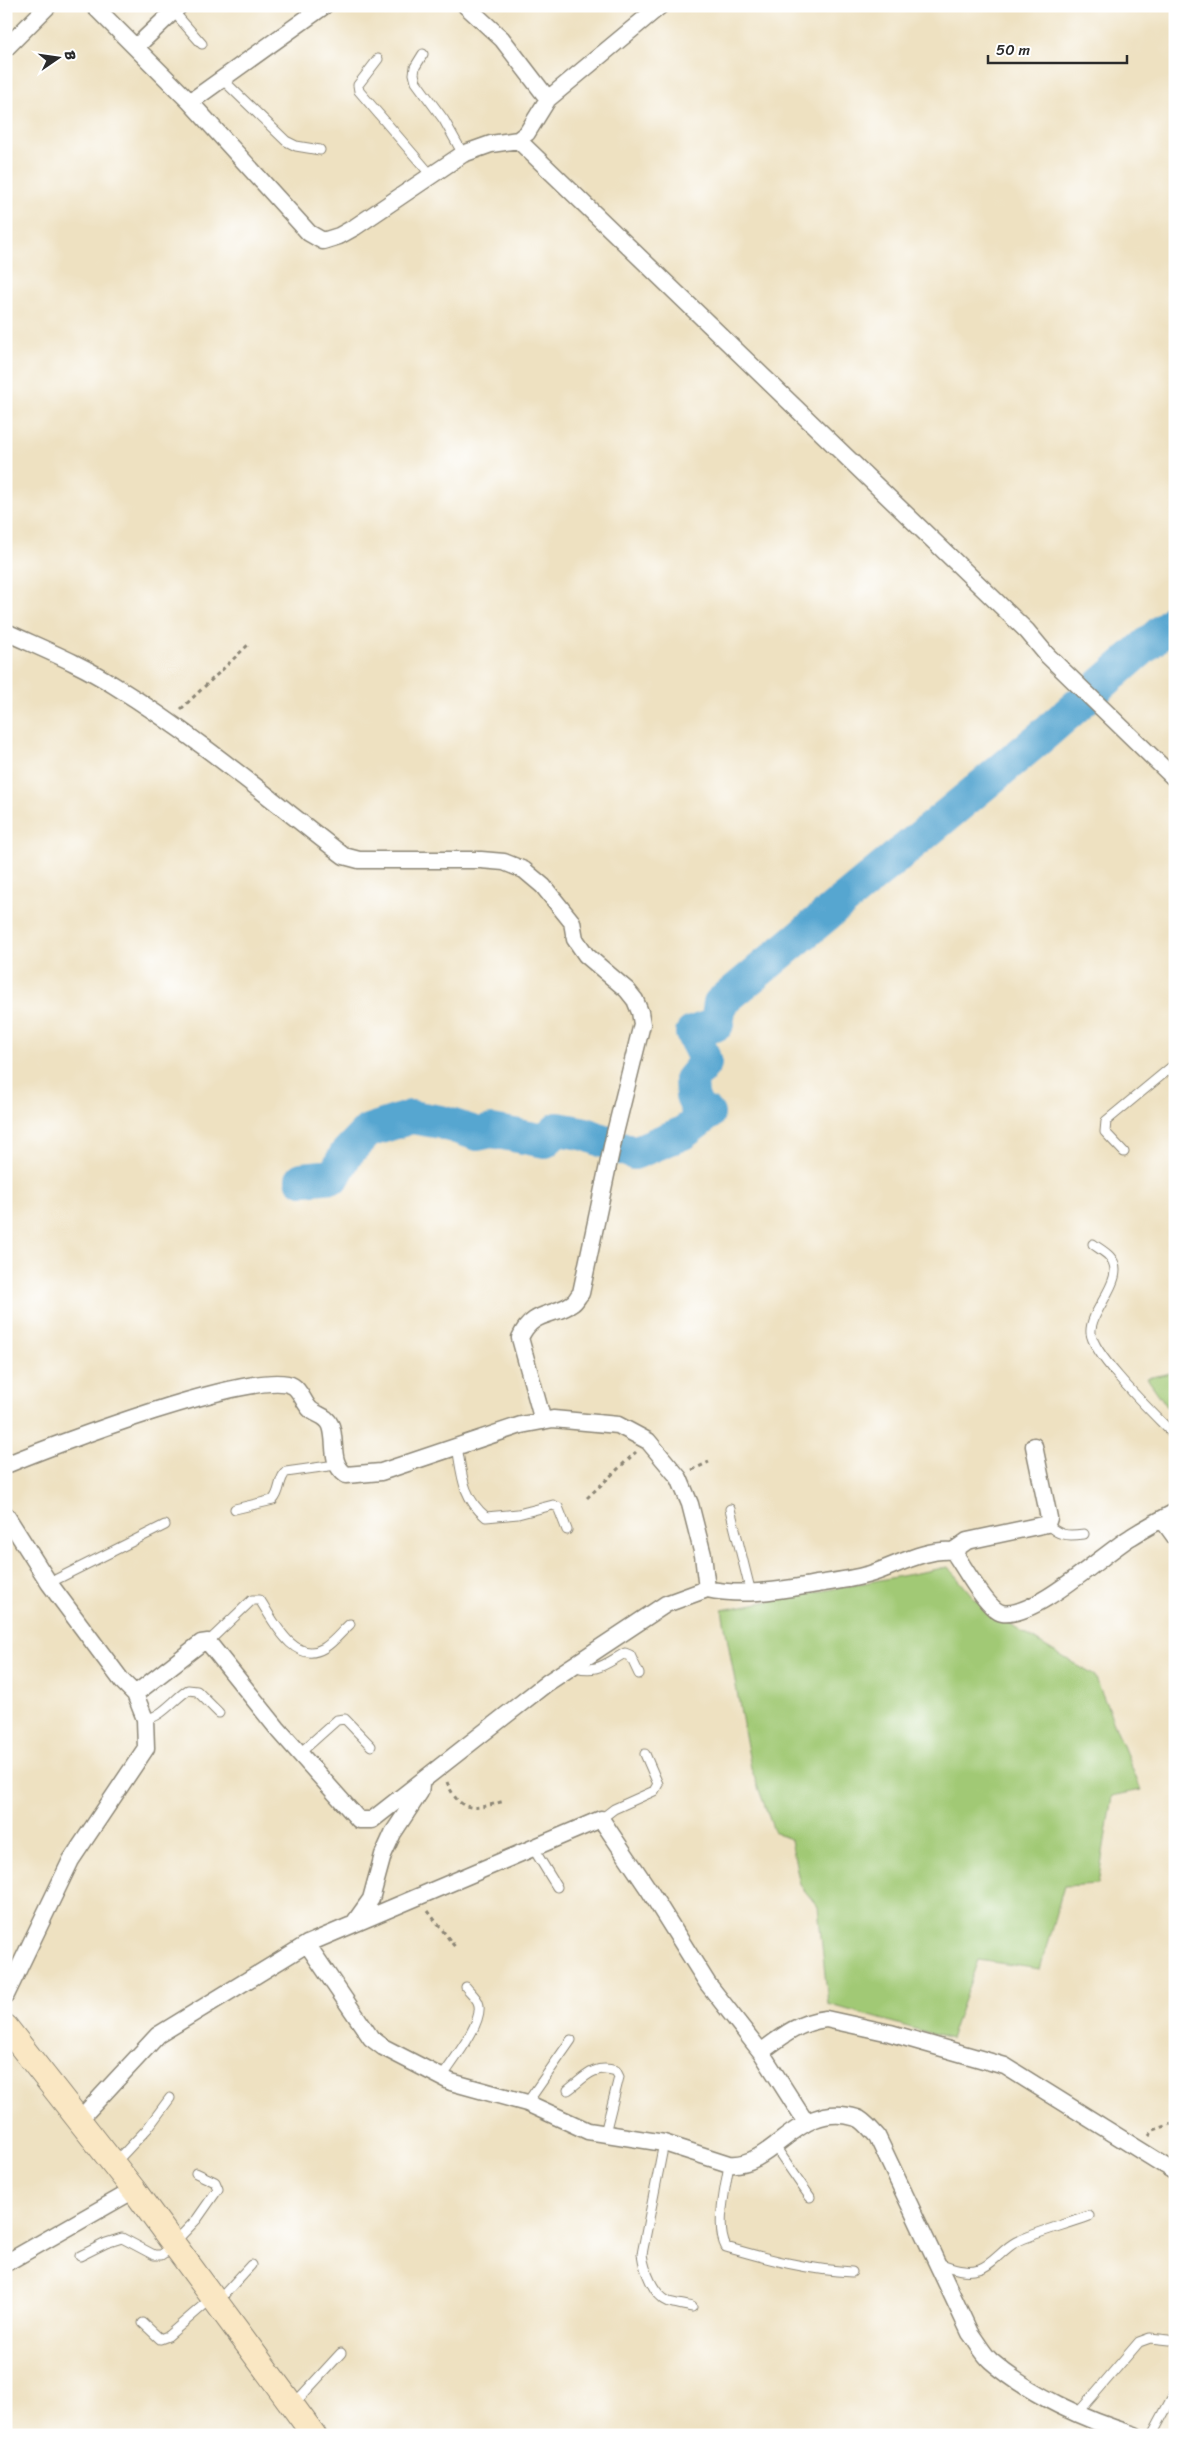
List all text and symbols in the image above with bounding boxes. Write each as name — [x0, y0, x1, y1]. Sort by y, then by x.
north arrow — [32, 32, 82, 82]
scale bar — [988, 32, 1127, 64]
text: 50 m — [996, 37, 1031, 63]
text: B — [57, 48, 83, 62]

